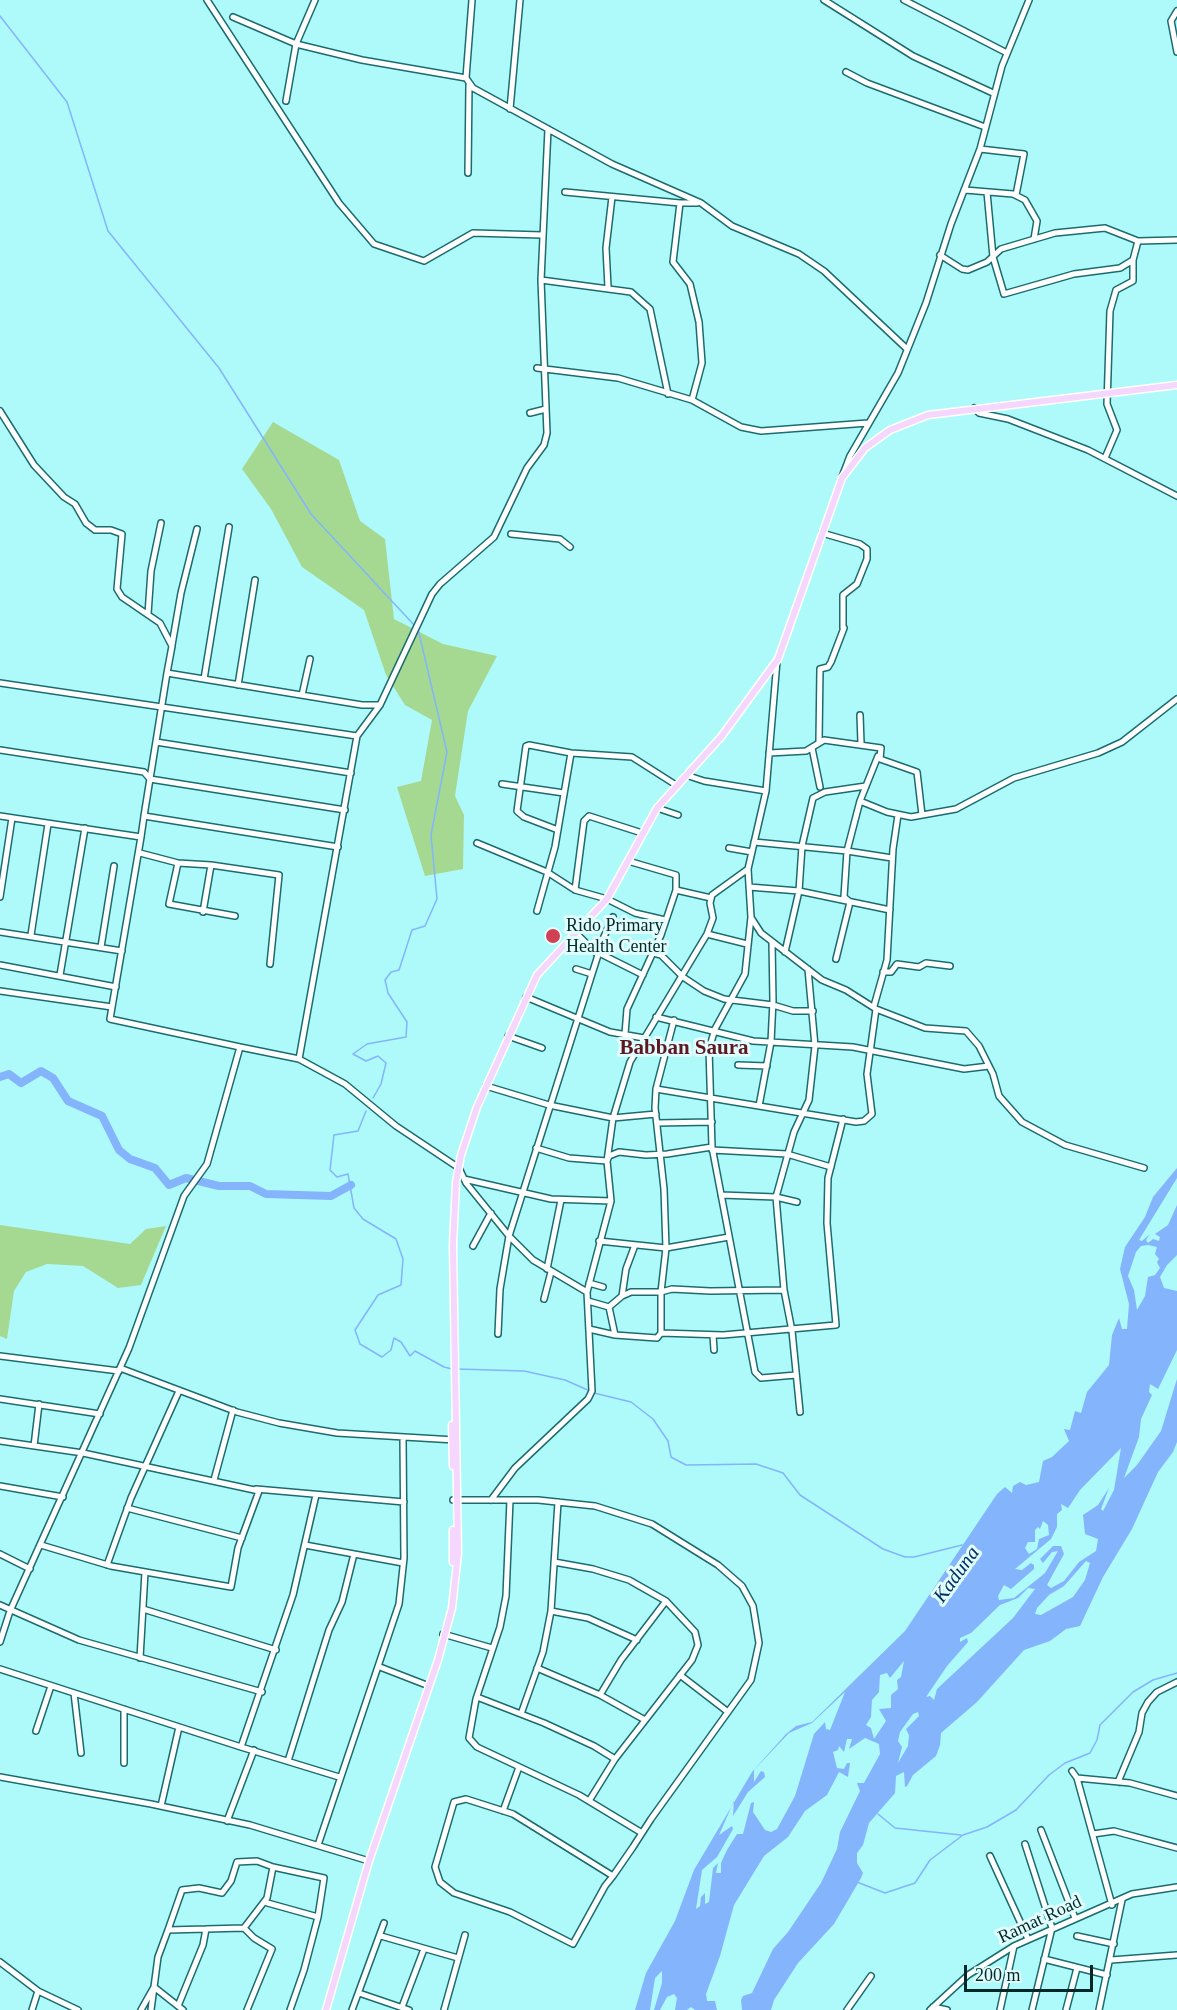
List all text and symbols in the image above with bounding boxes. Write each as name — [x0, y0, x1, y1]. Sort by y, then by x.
place label: Rido Primary Health Center — [566, 915, 666, 958]
marker: Rido Primary Health Center — [544, 927, 562, 945]
district label: Babban Saura — [620, 1036, 748, 1062]
water label: Kaduna — [929, 1542, 985, 1608]
street label: Ramat Road — [995, 1891, 1085, 1949]
scale bar — [967, 1953, 1096, 1991]
text: 200 m — [975, 1965, 1021, 1985]

